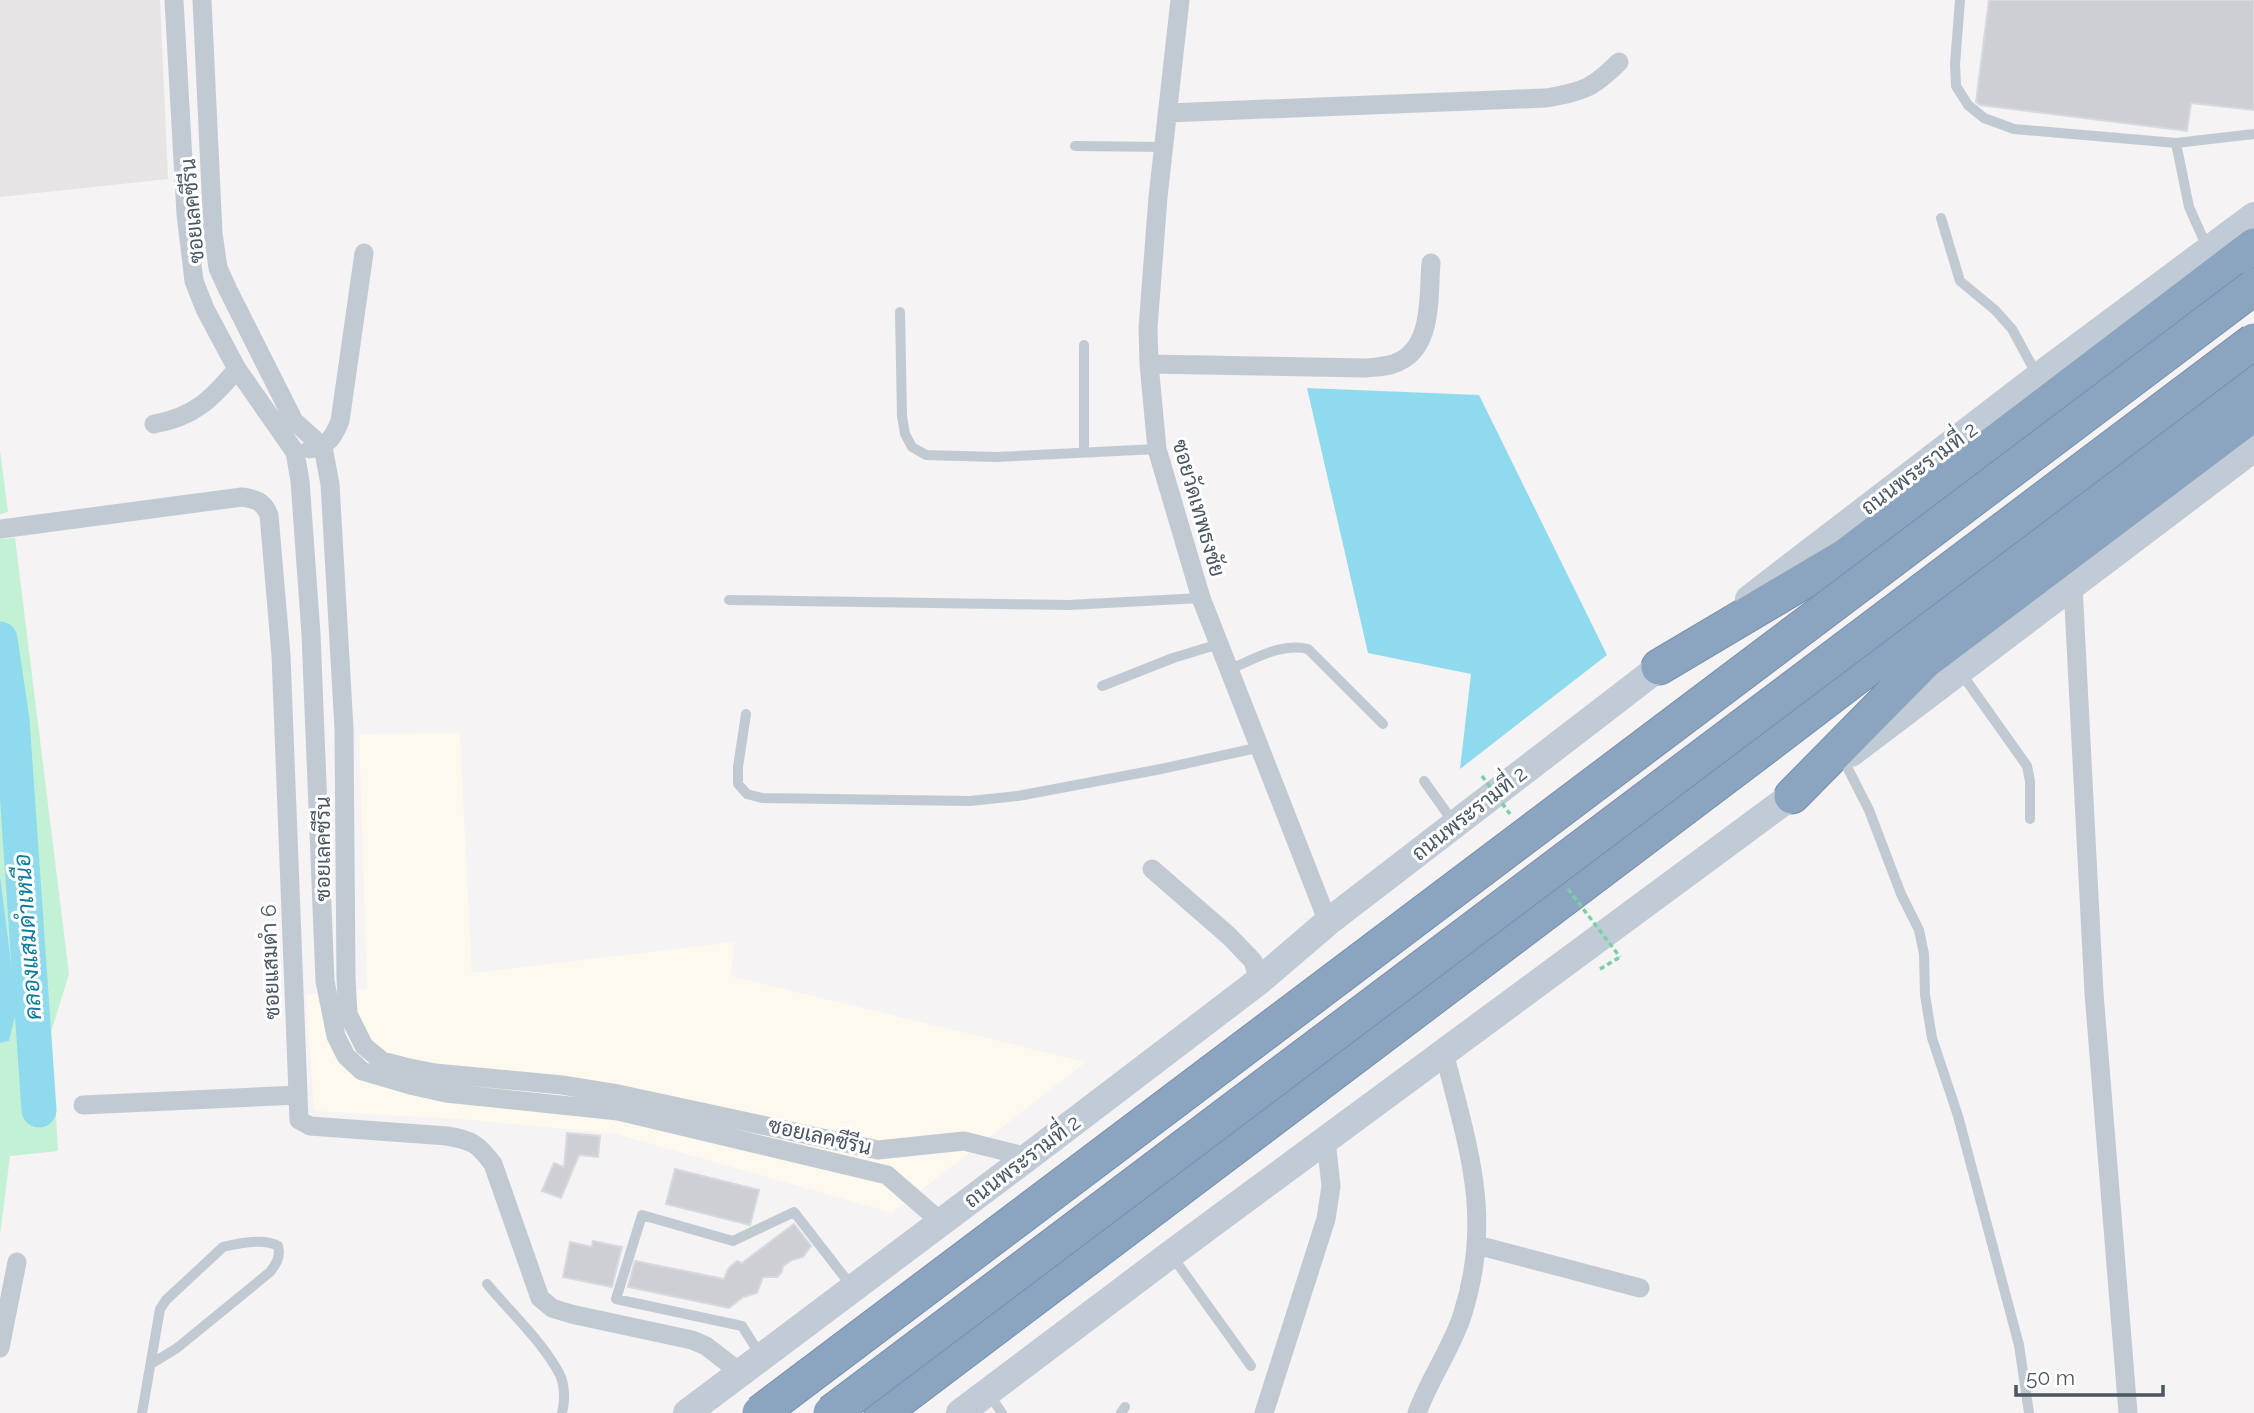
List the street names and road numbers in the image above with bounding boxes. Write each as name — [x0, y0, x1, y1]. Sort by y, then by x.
street label: ซอยเลคซีรีน — [175, 158, 209, 264]
street label: ถนนพระรามที่ 2 — [1852, 411, 1982, 520]
street label: ซอยวัดเทพธงชัย — [1167, 437, 1231, 579]
street label: ถนนพระรามที่ 2 — [1402, 755, 1531, 866]
street label: ซอยเลคซีรีน — [310, 796, 335, 902]
street label: ซอยแสมดำ 6 — [255, 904, 285, 1020]
street label: ถนนพระรามที่ 2 — [955, 1104, 1085, 1213]
street label: ซอยเลคซีรีน — [766, 1112, 874, 1160]

